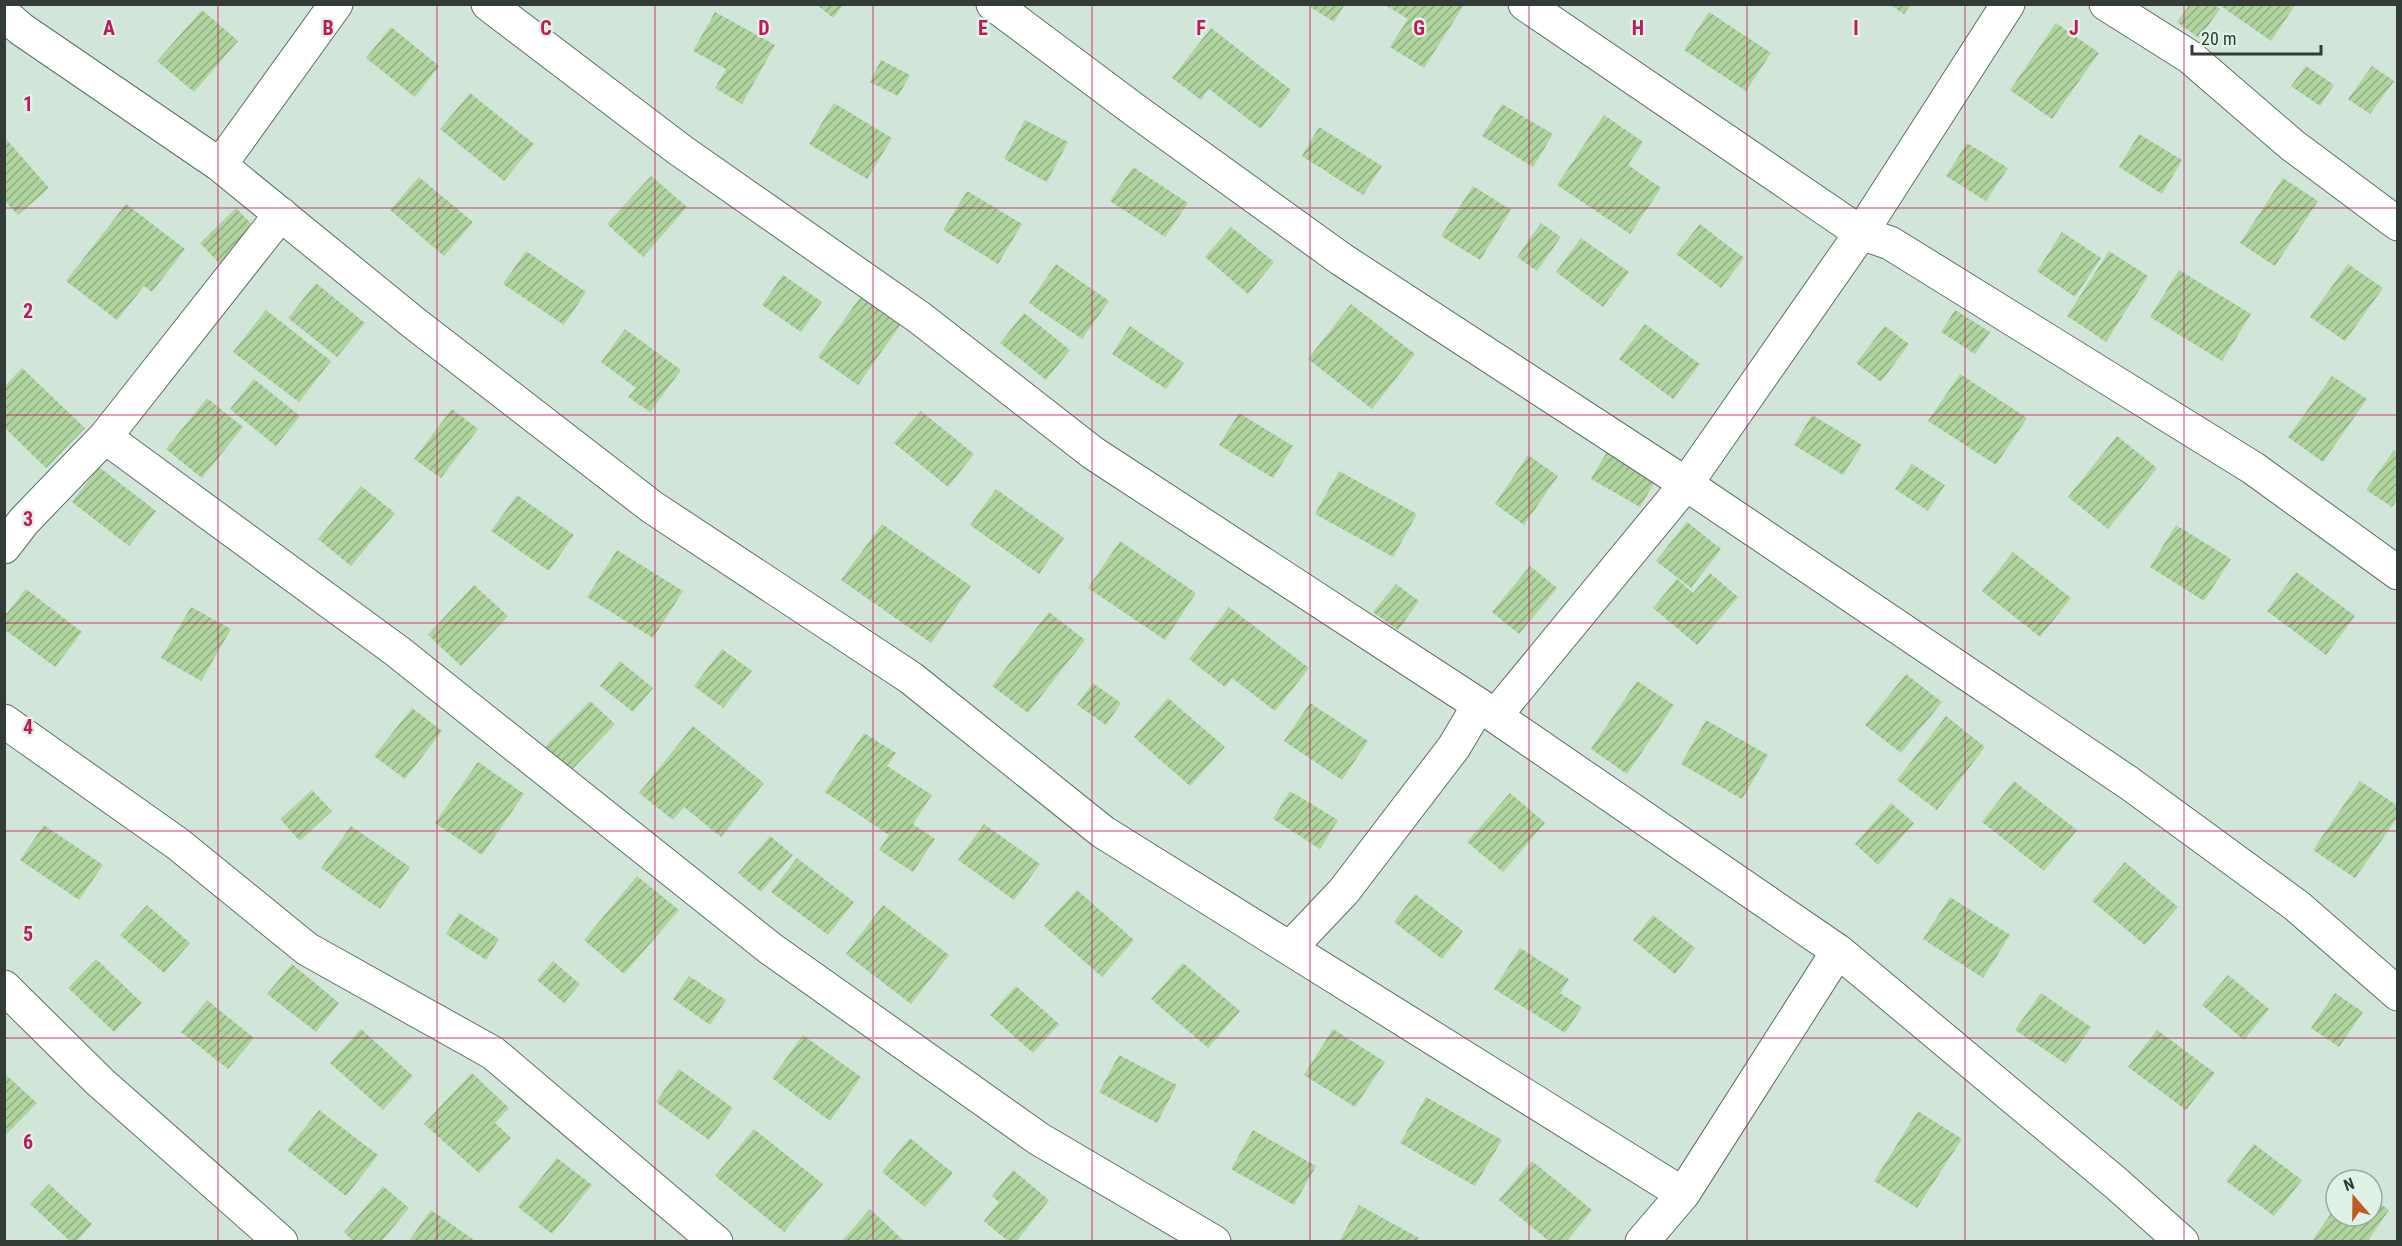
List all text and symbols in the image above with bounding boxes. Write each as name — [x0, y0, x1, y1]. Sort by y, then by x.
text: A — [103, 16, 115, 40]
text: B — [322, 16, 334, 40]
text: C — [540, 16, 552, 40]
text: D — [758, 16, 770, 40]
text: E — [978, 16, 988, 40]
text: F — [1196, 16, 1206, 40]
text: G — [1413, 16, 1425, 40]
text: H — [1632, 16, 1644, 40]
text: I — [1853, 16, 1859, 40]
text: J — [2069, 16, 2079, 40]
scale bar — [2192, 18, 2321, 56]
text: 20 m — [2201, 28, 2236, 49]
text: 1 — [23, 92, 33, 116]
text: 2 — [23, 299, 33, 323]
text: 3 — [23, 507, 33, 531]
text: 4 — [23, 715, 33, 739]
text: 5 — [23, 922, 33, 946]
text: 6 — [23, 1130, 33, 1154]
north arrow — [2324, 1168, 2384, 1228]
text: N — [2341, 1174, 2357, 1195]

